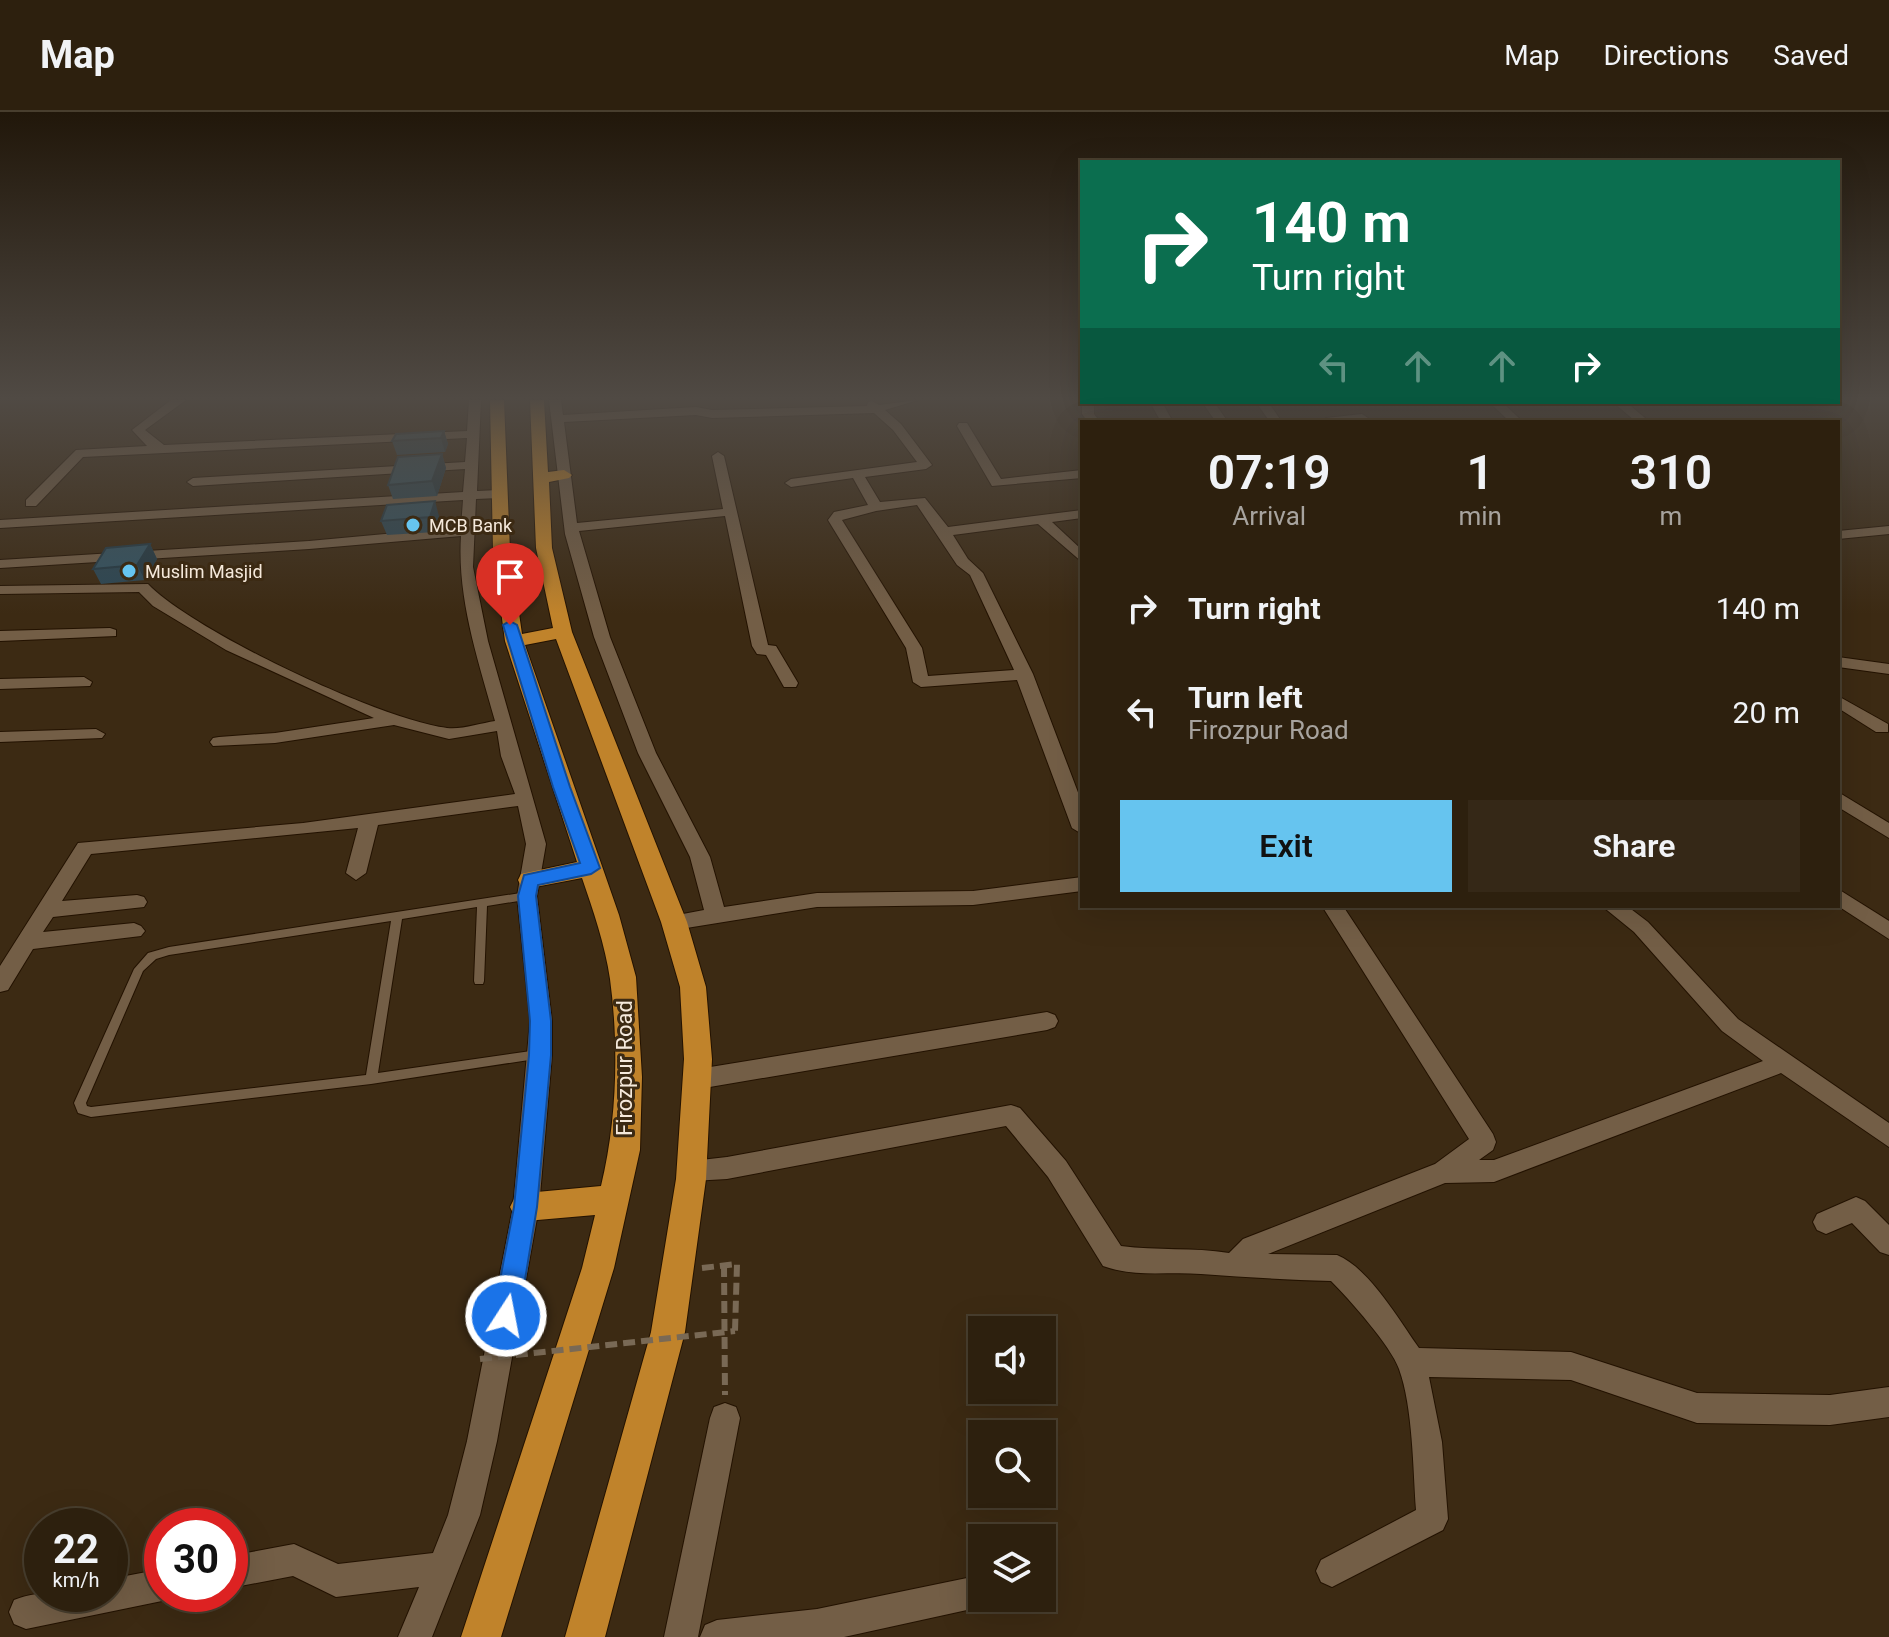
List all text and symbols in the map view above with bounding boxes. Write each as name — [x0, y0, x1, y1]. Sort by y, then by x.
text: Map — [40, 33, 115, 77]
text: Map — [1504, 39, 1560, 72]
text: Directions — [1604, 39, 1729, 72]
text: Saved — [1773, 39, 1849, 72]
text: 140 m — [1252, 190, 1411, 256]
icon: right — [1120, 192, 1224, 296]
text: Turn right — [1252, 257, 1405, 299]
icon: left — [1312, 344, 1356, 388]
icon: ahead — [1396, 344, 1440, 388]
icon: ahead — [1480, 344, 1524, 388]
icon: right — [1564, 344, 1608, 388]
text: 07:19 — [1208, 444, 1331, 501]
text: 1 — [1467, 444, 1494, 501]
text: 310 — [1630, 444, 1712, 501]
text: Arrival — [1232, 501, 1306, 531]
text: min — [1458, 501, 1502, 531]
text: m — [1660, 501, 1682, 531]
place label: MCB Bank — [429, 515, 513, 536]
marker: MCB Bank — [404, 516, 422, 534]
pin — [476, 543, 544, 625]
icon: arrive — [488, 555, 532, 599]
place label: Muslim Masjid — [145, 561, 263, 582]
marker: Muslim Masjid — [120, 562, 138, 580]
icon: right — [1120, 586, 1164, 630]
text: Turn right — [1188, 591, 1321, 626]
text: 140 m — [1716, 591, 1800, 626]
text: Turn left — [1188, 680, 1303, 715]
icon: left — [1120, 690, 1164, 734]
text: 20 m — [1733, 695, 1800, 730]
text: Firozpur Road — [1188, 715, 1349, 745]
button: Exit — [1120, 800, 1452, 892]
button: Share — [1468, 800, 1800, 892]
street label: Firozpur Road — [612, 1000, 637, 1136]
position arrow — [464, 1274, 548, 1358]
map controls — [968, 1316, 1056, 1612]
button: sound — [968, 1316, 1056, 1404]
button: search — [968, 1420, 1056, 1508]
speed limit sign: 30 — [144, 1508, 248, 1612]
button: layers — [968, 1524, 1056, 1612]
text: 22 — [53, 1526, 99, 1573]
text: km/h — [53, 1568, 99, 1592]

